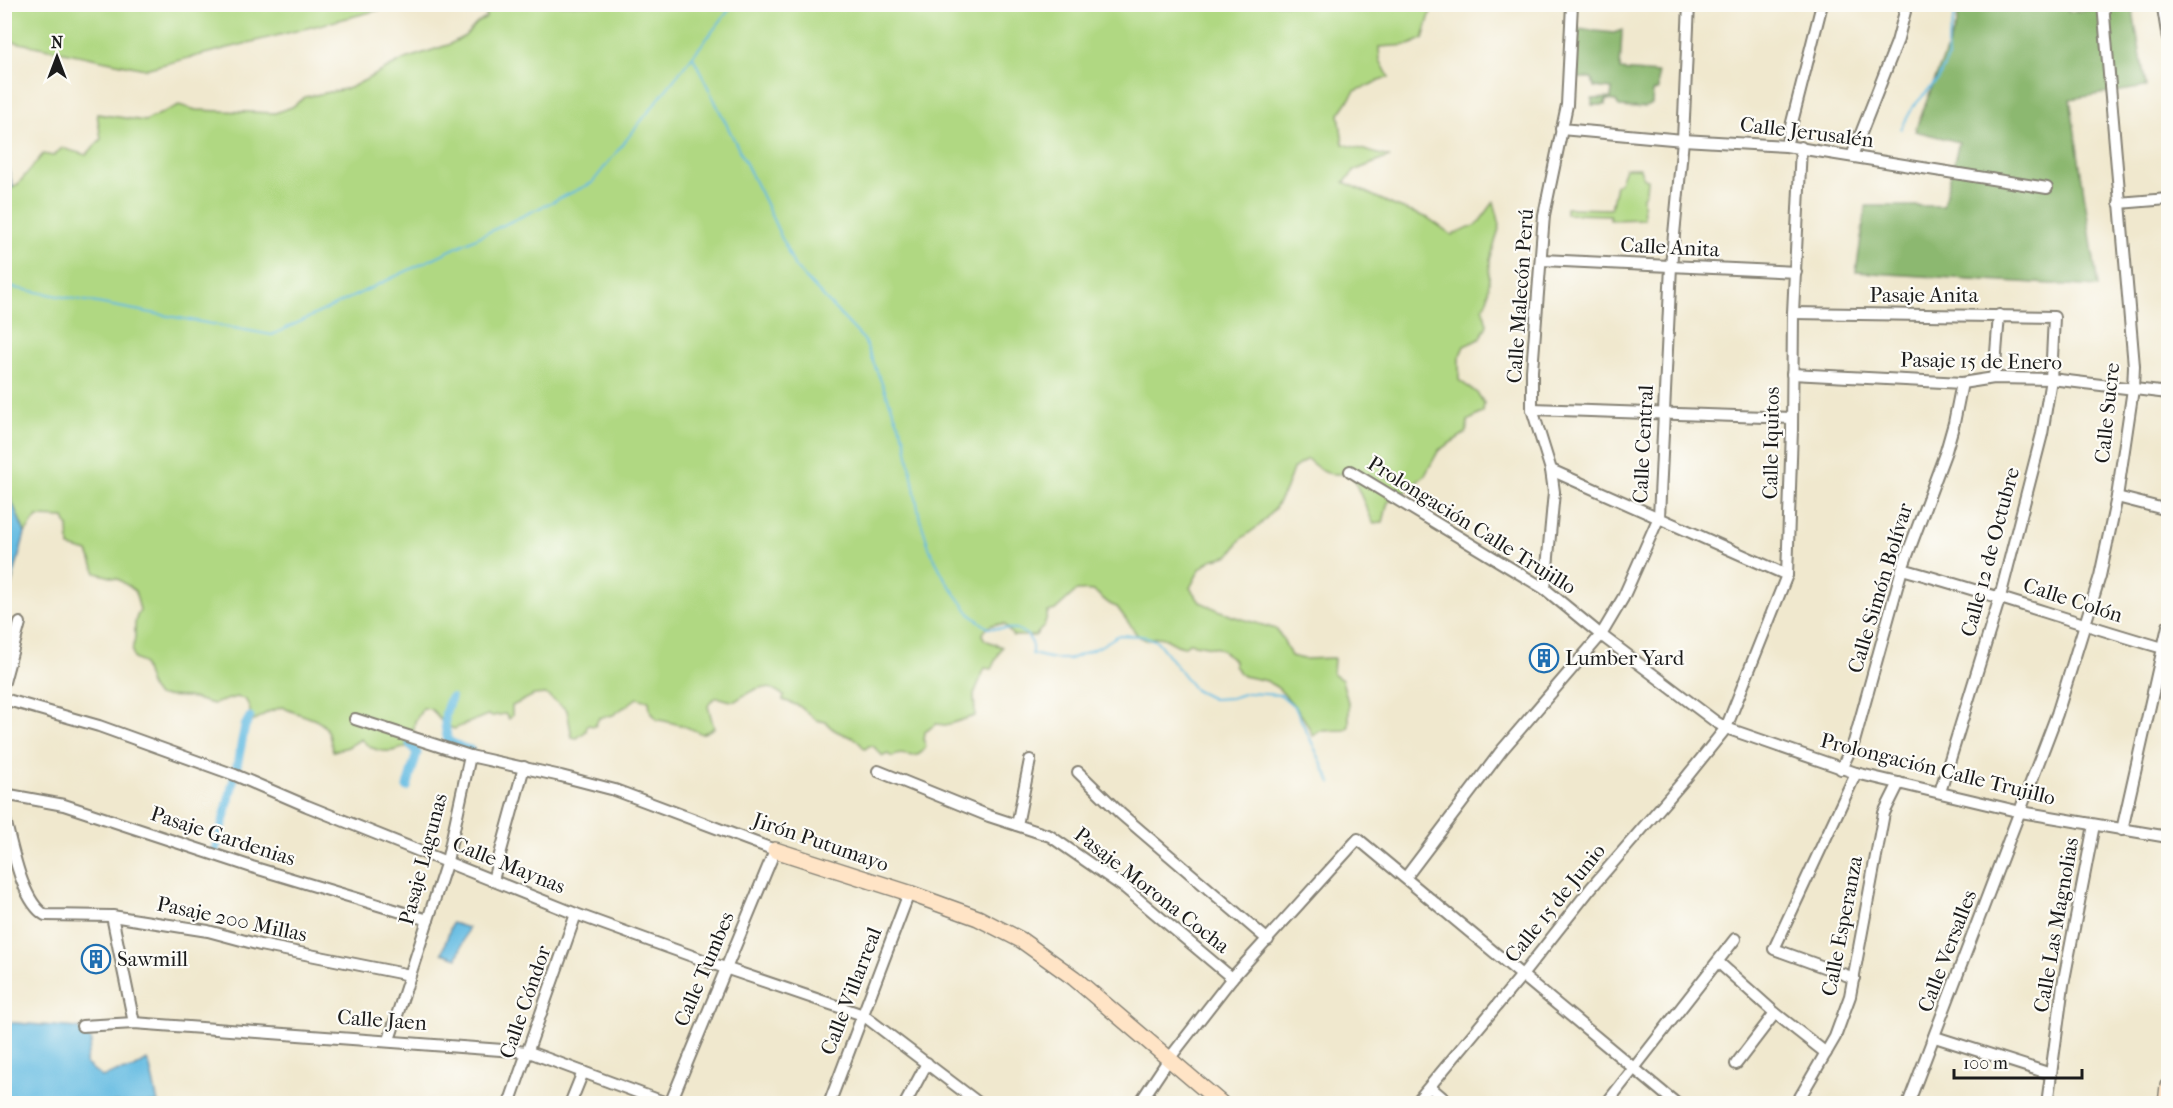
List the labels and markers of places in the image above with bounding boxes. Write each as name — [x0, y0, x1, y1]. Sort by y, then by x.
building icon: Lumber Yard — [1528, 642, 1560, 674]
place label: Lumber Yard — [1565, 646, 1685, 670]
building icon: Sawmill — [80, 943, 112, 975]
place label: Sawmill — [117, 947, 188, 971]

